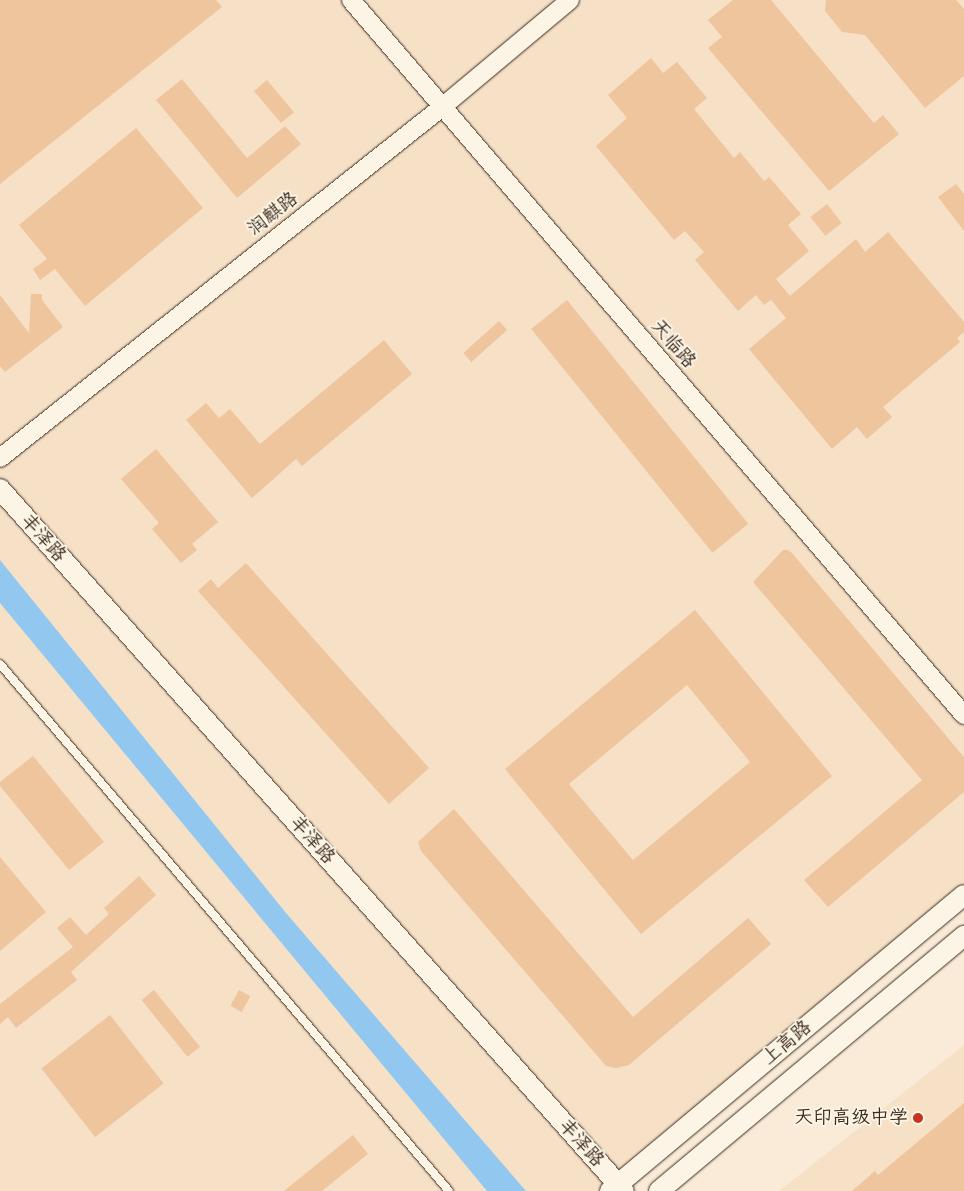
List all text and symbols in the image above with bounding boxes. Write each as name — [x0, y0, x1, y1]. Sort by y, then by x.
street label: 润麒路 — [244, 187, 302, 241]
street label: 天临路 — [646, 315, 700, 373]
street label: 丰泽路 — [15, 509, 71, 567]
street label: 丰泽路 — [284, 811, 340, 869]
street label: 上高路 — [758, 1016, 816, 1070]
place label: 天印高级中学 — [794, 1107, 908, 1129]
marker: 天印高级中学 — [912, 1112, 924, 1124]
street label: 丰泽路 — [553, 1114, 609, 1172]

